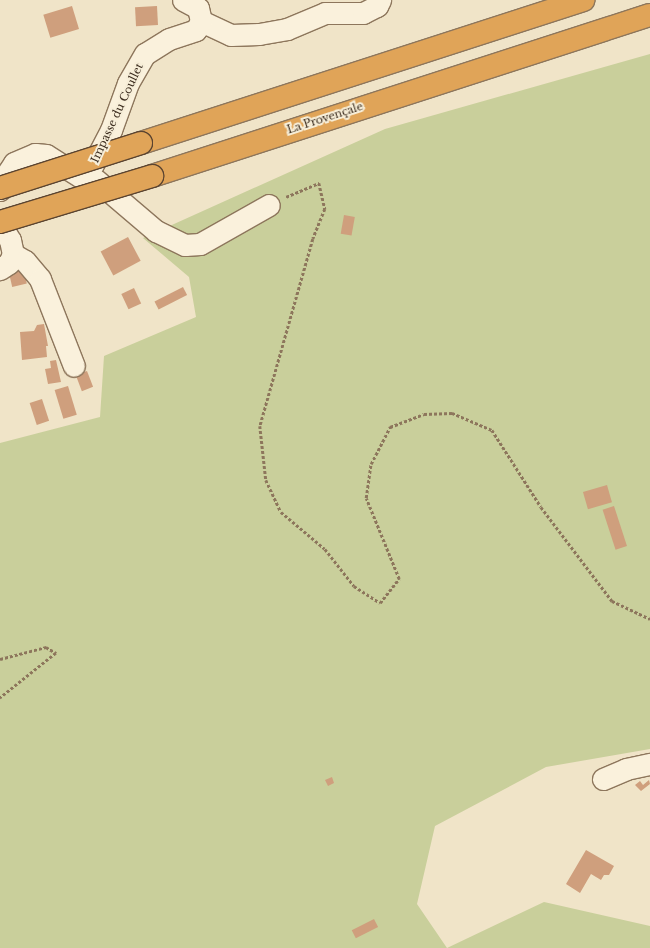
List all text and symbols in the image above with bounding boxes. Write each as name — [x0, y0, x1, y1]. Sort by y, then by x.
street label: Impasse du Coullet — [88, 61, 146, 165]
street label: La Provençale — [285, 99, 365, 137]

